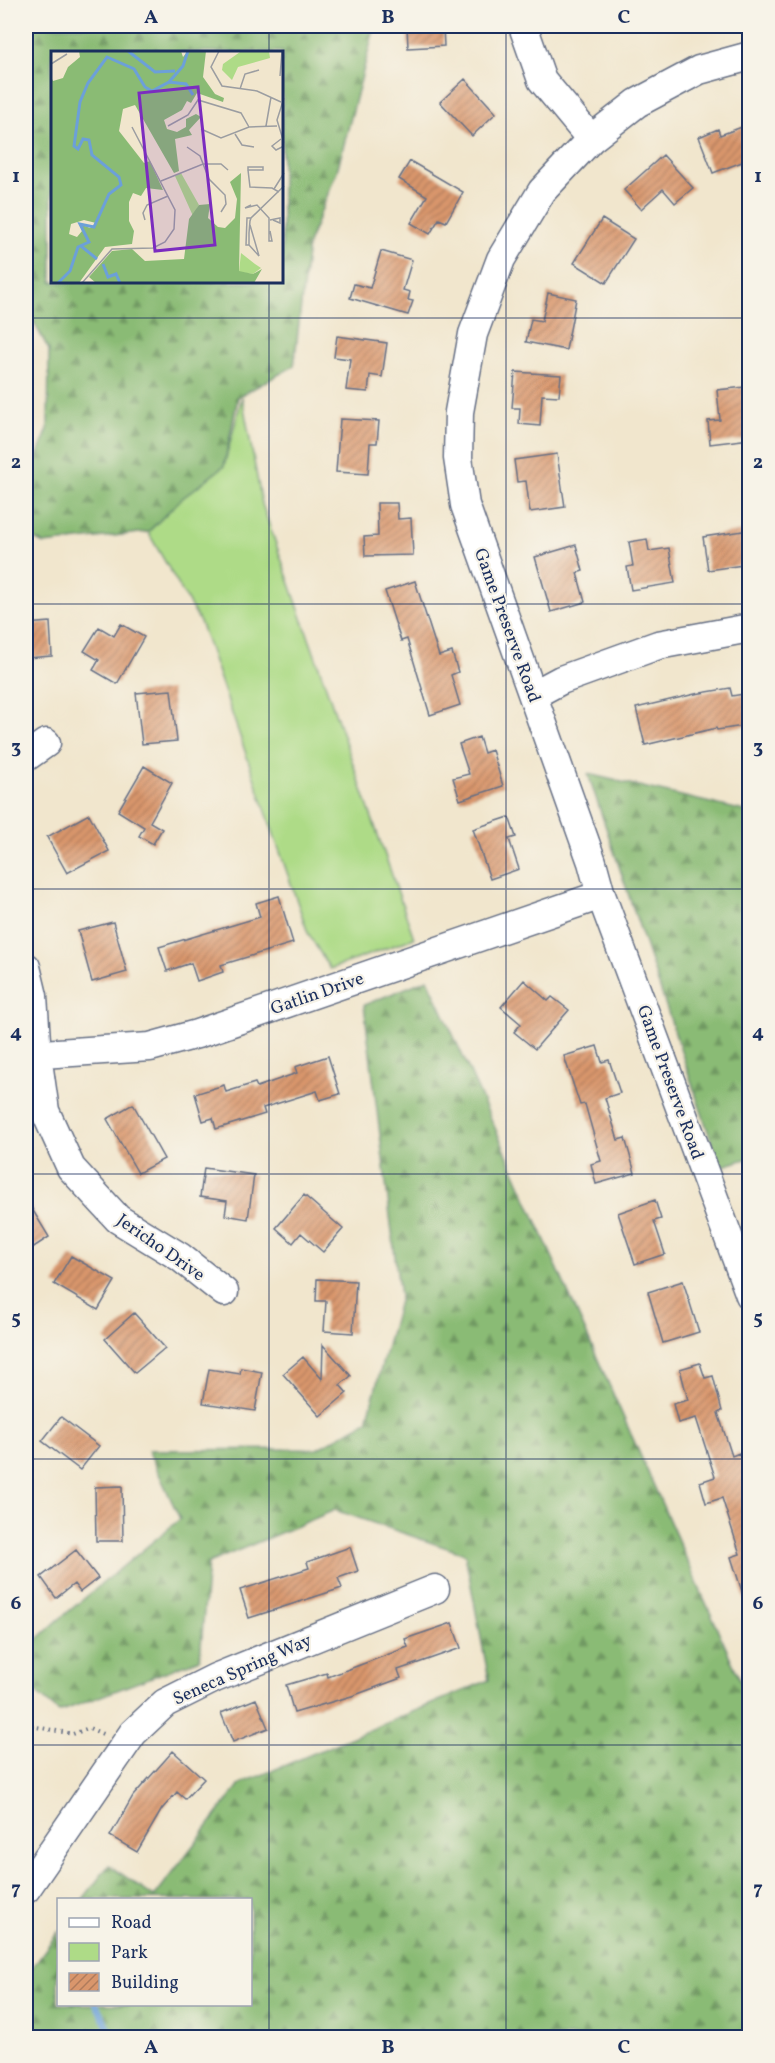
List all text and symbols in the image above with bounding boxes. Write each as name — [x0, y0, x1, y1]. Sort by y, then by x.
text: A — [144, 4, 158, 32]
text: B — [381, 4, 395, 32]
text: C — [618, 4, 631, 32]
inset map — [51, 51, 284, 284]
text: 1 — [12, 163, 20, 191]
text: 1 — [754, 163, 762, 191]
text: 2 — [11, 449, 21, 477]
text: 2 — [753, 449, 763, 477]
street label: Game Preserve Road — [467, 545, 546, 706]
text: 3 — [11, 734, 21, 762]
text: 3 — [753, 734, 763, 762]
street label: Gatlin Drive — [267, 967, 368, 1022]
street label: Game Preserve Road — [630, 1002, 709, 1163]
text: 4 — [10, 1019, 22, 1047]
text: 4 — [752, 1019, 764, 1047]
street label: Jericho Drive — [111, 1208, 209, 1288]
text: 5 — [11, 1305, 21, 1333]
text: 5 — [753, 1305, 763, 1333]
text: 6 — [11, 1590, 22, 1618]
text: 6 — [753, 1590, 764, 1618]
street label: Seneca Spring Way — [169, 1628, 316, 1712]
text: 7 — [11, 1875, 21, 1903]
text: 7 — [753, 1875, 763, 1903]
legend — [57, 1898, 252, 2006]
text: Road — [111, 1911, 152, 1936]
text: Park — [111, 1941, 148, 1966]
text: Building — [111, 1971, 179, 1996]
text: A — [144, 2034, 158, 2062]
text: B — [381, 2034, 395, 2062]
text: C — [618, 2034, 631, 2062]

